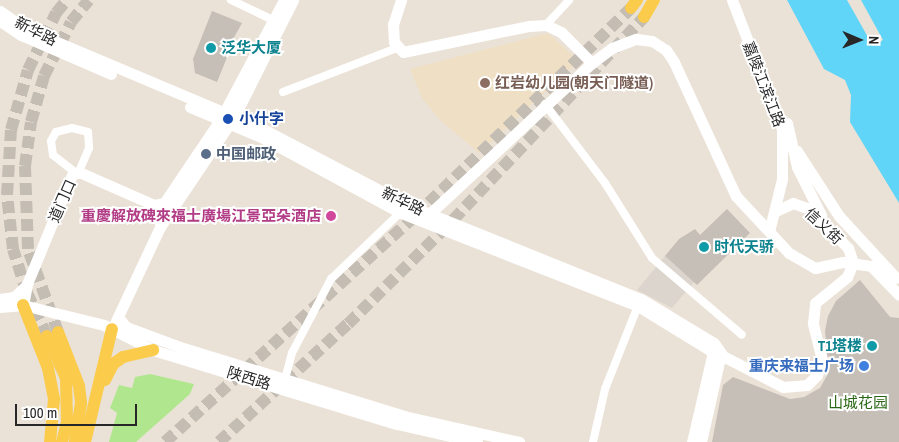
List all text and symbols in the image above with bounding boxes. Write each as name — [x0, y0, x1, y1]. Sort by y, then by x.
street label: 新华路 — [12, 13, 60, 49]
north arrow — [834, 15, 884, 65]
text: N — [865, 36, 883, 45]
place label: 泛华大厦 — [221, 39, 281, 57]
street label: 嘉陵江滨江路 — [739, 39, 789, 129]
marker: 泛华大厦 — [205, 42, 217, 54]
place label: 红岩幼儿园(朝天门隧道) — [495, 74, 653, 92]
marker: 红岩幼儿园(朝天门隧道) — [479, 77, 491, 89]
place label: 小什字 — [239, 110, 284, 128]
marker: 小什字 — [221, 112, 235, 126]
place label: 中国邮政 — [216, 145, 276, 163]
marker: 中国邮政 — [200, 148, 212, 160]
street label: 道门口 — [45, 177, 79, 225]
street label: 新华路 — [379, 183, 427, 219]
street label: 信义街 — [801, 204, 847, 248]
place label: 重慶解放碑來福士廣場江景亞朵酒店 — [81, 207, 321, 225]
marker: 重慶解放碑來福士廣場江景亞朵酒店 — [325, 210, 337, 222]
place label: 时代天骄 — [714, 238, 774, 256]
marker: 时代天骄 — [698, 241, 710, 253]
place label: T1塔楼 — [818, 337, 862, 355]
marker: T1塔楼 — [866, 340, 878, 352]
place label: 重庆来福士广场 — [749, 357, 854, 375]
marker: 重庆来福士广场 — [858, 360, 870, 372]
street label: 陕西路 — [225, 363, 273, 393]
scale bar — [18, 394, 140, 426]
park label: 山城花园 — [828, 394, 888, 412]
text: 100 m — [23, 402, 57, 423]

